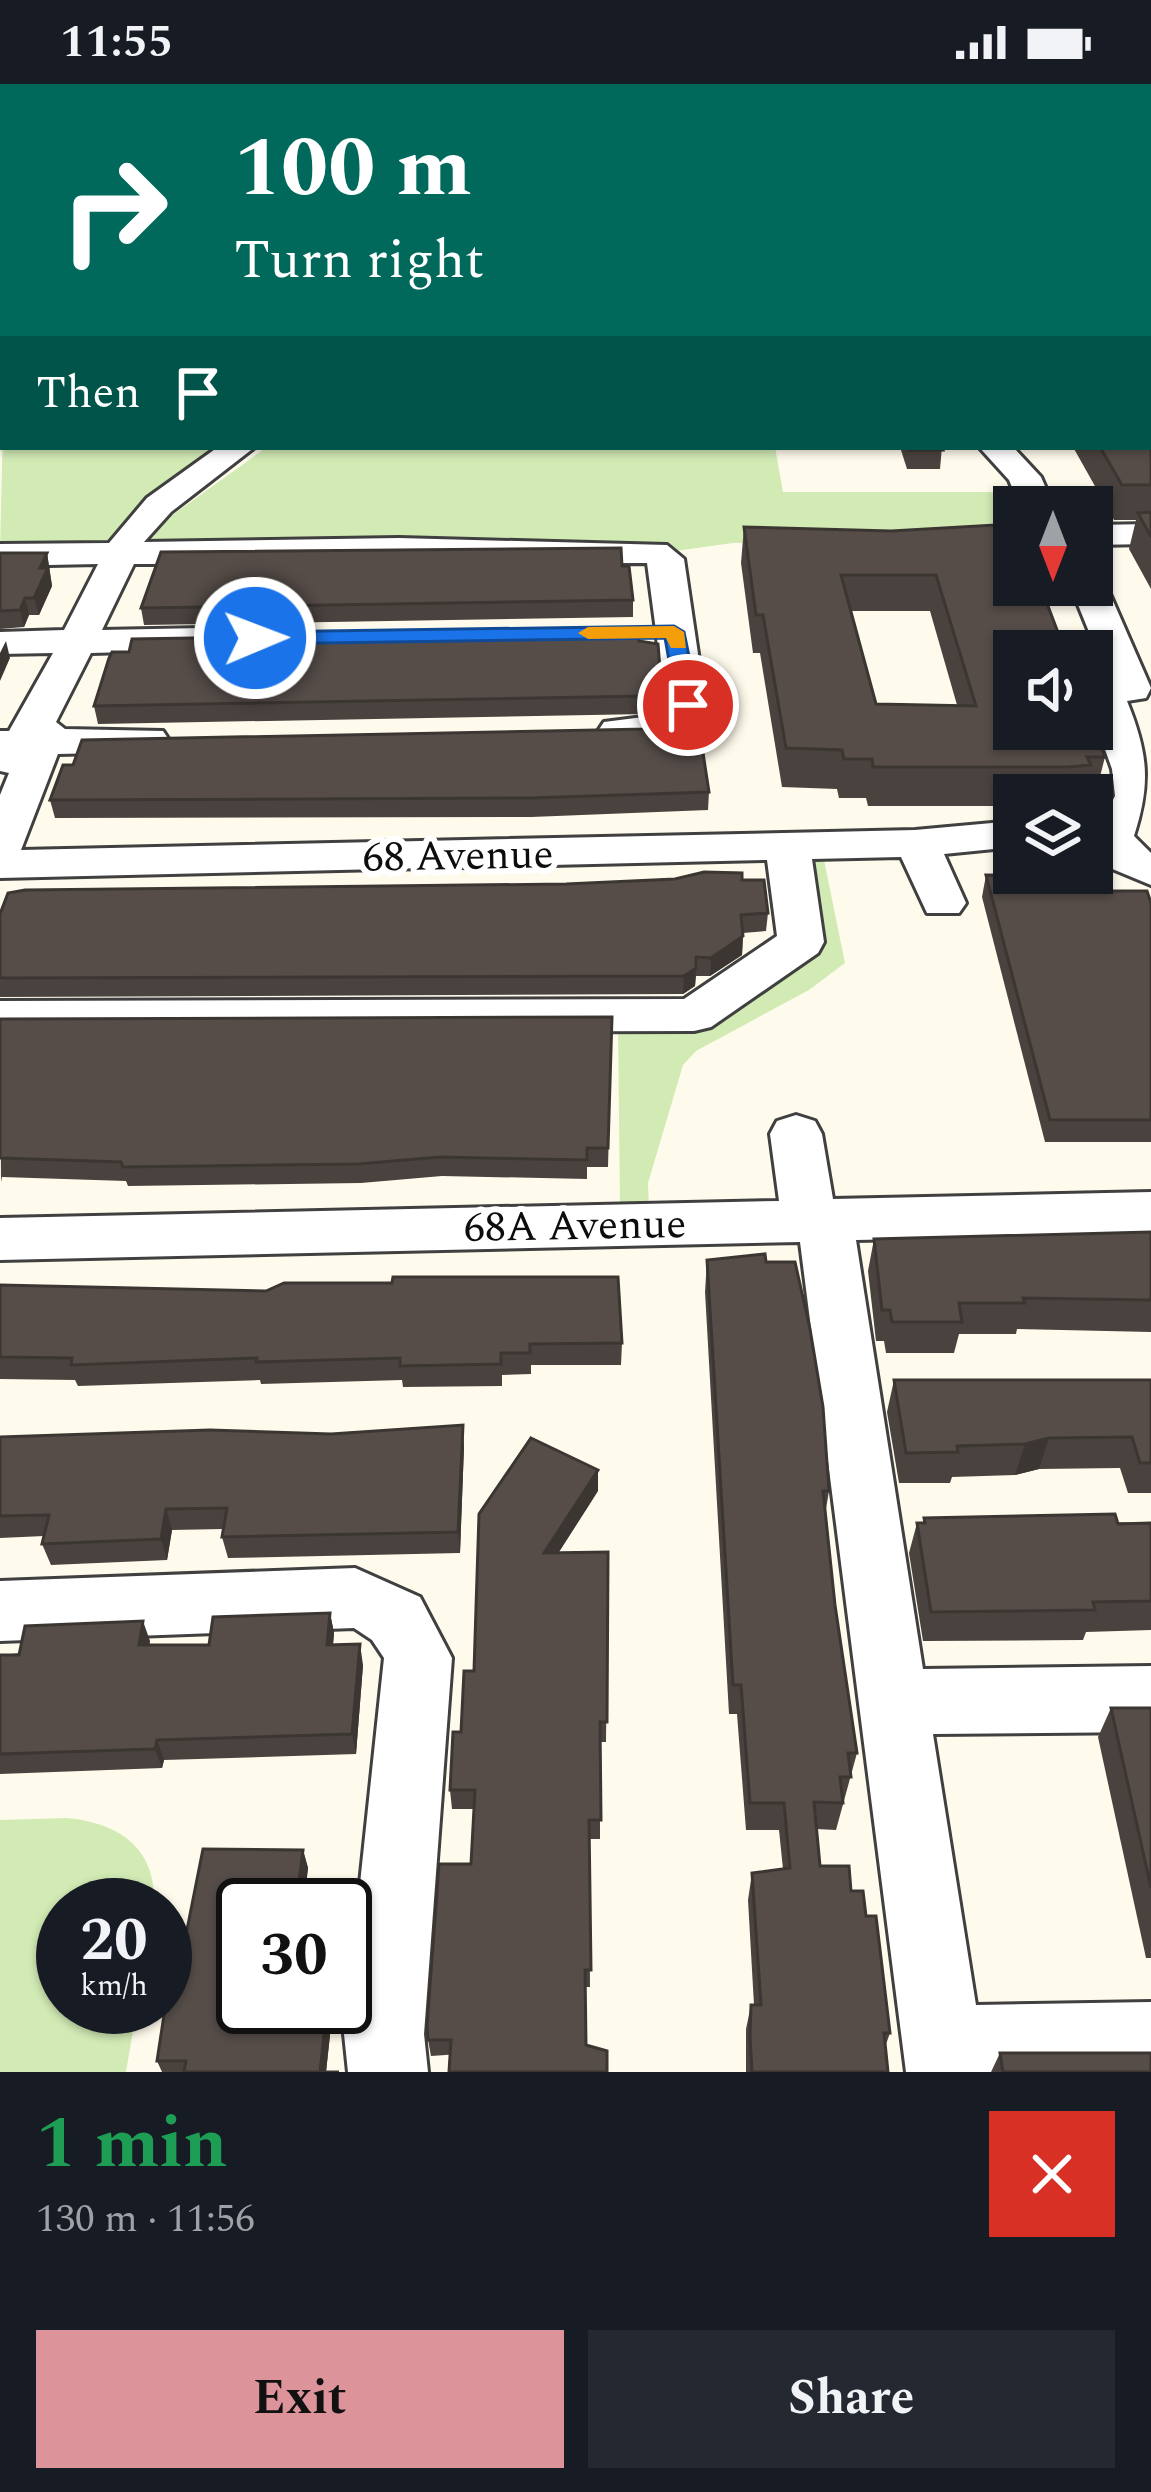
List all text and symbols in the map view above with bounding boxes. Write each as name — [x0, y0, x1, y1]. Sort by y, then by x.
text: 11:55 — [60, 8, 173, 77]
text: 100 m — [234, 105, 472, 233]
icon: right — [36, 132, 192, 288]
text: Turn right — [234, 220, 484, 302]
text: Then — [36, 359, 141, 428]
icon: arrive — [165, 360, 231, 426]
north arrow — [993, 486, 1113, 606]
map controls — [993, 486, 1113, 894]
position arrow — [192, 575, 318, 701]
button: sound — [993, 630, 1113, 750]
pin — [637, 654, 739, 756]
icon: arrive — [655, 672, 721, 738]
button: layers — [993, 774, 1113, 894]
street label: 68 Avenue — [362, 823, 554, 890]
street label: 68A Avenue — [463, 1193, 687, 1260]
speed limit sign: 30 — [216, 1878, 372, 2034]
text: 20 — [80, 1895, 148, 1987]
text: km/h — [80, 1963, 148, 2009]
text: 1 min — [36, 2090, 228, 2199]
button: close — [989, 2111, 1115, 2237]
text: 130 m · 11:56 — [36, 2190, 255, 2249]
button: Exit — [36, 2330, 564, 2468]
button: Share — [588, 2330, 1115, 2468]

